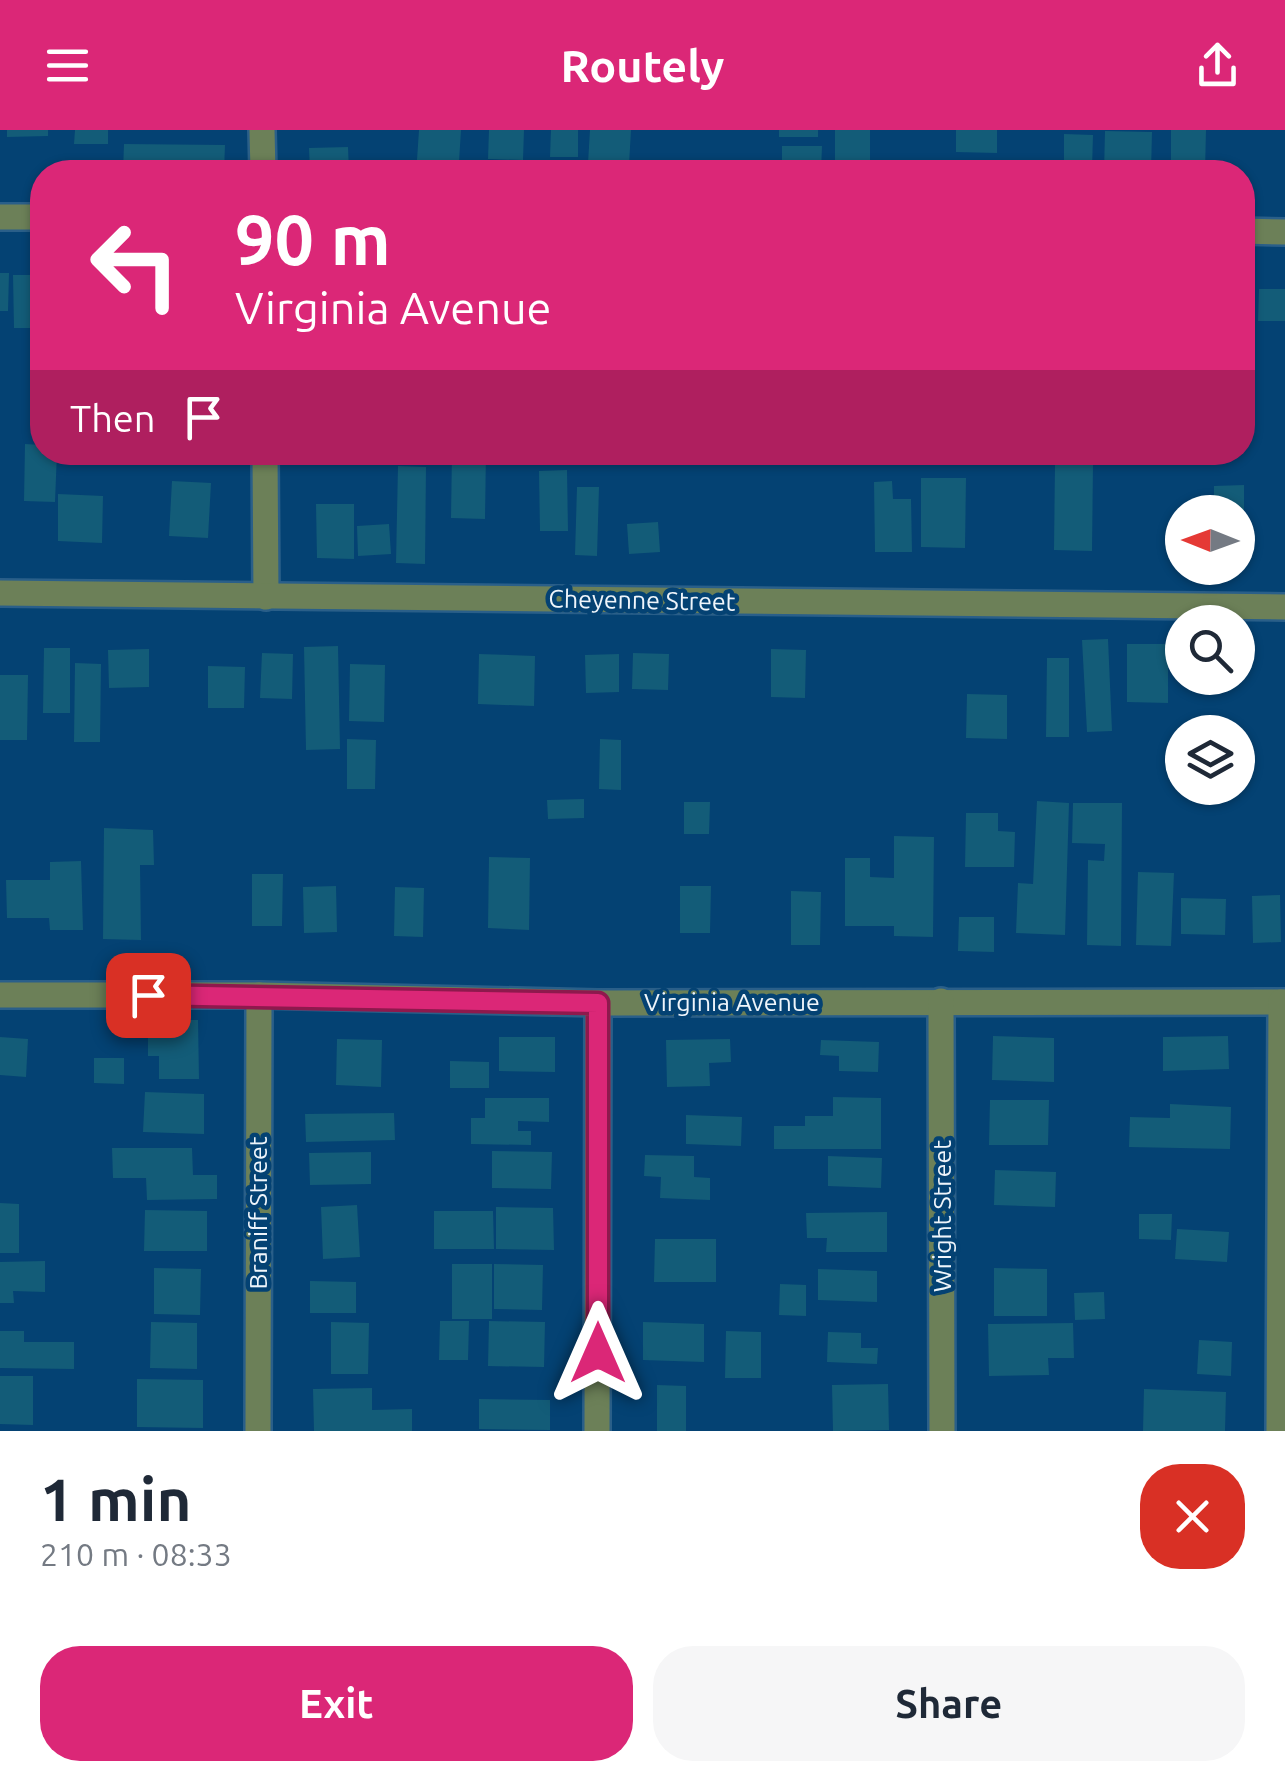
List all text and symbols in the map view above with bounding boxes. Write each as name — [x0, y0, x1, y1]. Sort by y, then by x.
icon: menu — [40, 38, 95, 93]
icon: share — [1190, 38, 1245, 93]
text: Routely — [561, 40, 724, 91]
icon: left — [70, 200, 200, 330]
text: 90 m — [235, 200, 391, 278]
text: Virginia Avenue — [235, 282, 551, 333]
icon: arrive — [176, 390, 231, 445]
text: Then — [70, 397, 156, 439]
north arrow — [1165, 495, 1255, 585]
map controls — [1165, 495, 1255, 805]
street label: Cheyenne Street — [548, 584, 736, 616]
button: search — [1165, 605, 1255, 695]
button: layers — [1165, 715, 1255, 805]
pin — [106, 953, 191, 1038]
icon: arrive — [121, 968, 176, 1023]
street label: Virginia Avenue — [644, 988, 820, 1016]
street label: Braniff Street — [244, 1136, 272, 1290]
street label: Wright Street — [928, 1140, 956, 1292]
position arrow — [546, 1301, 650, 1405]
button: close — [1140, 1464, 1245, 1569]
text: 1 min — [40, 1465, 192, 1532]
text: 210 m · 08:33 — [40, 1536, 232, 1572]
button: Exit — [40, 1646, 633, 1761]
button: Share — [653, 1646, 1245, 1761]

